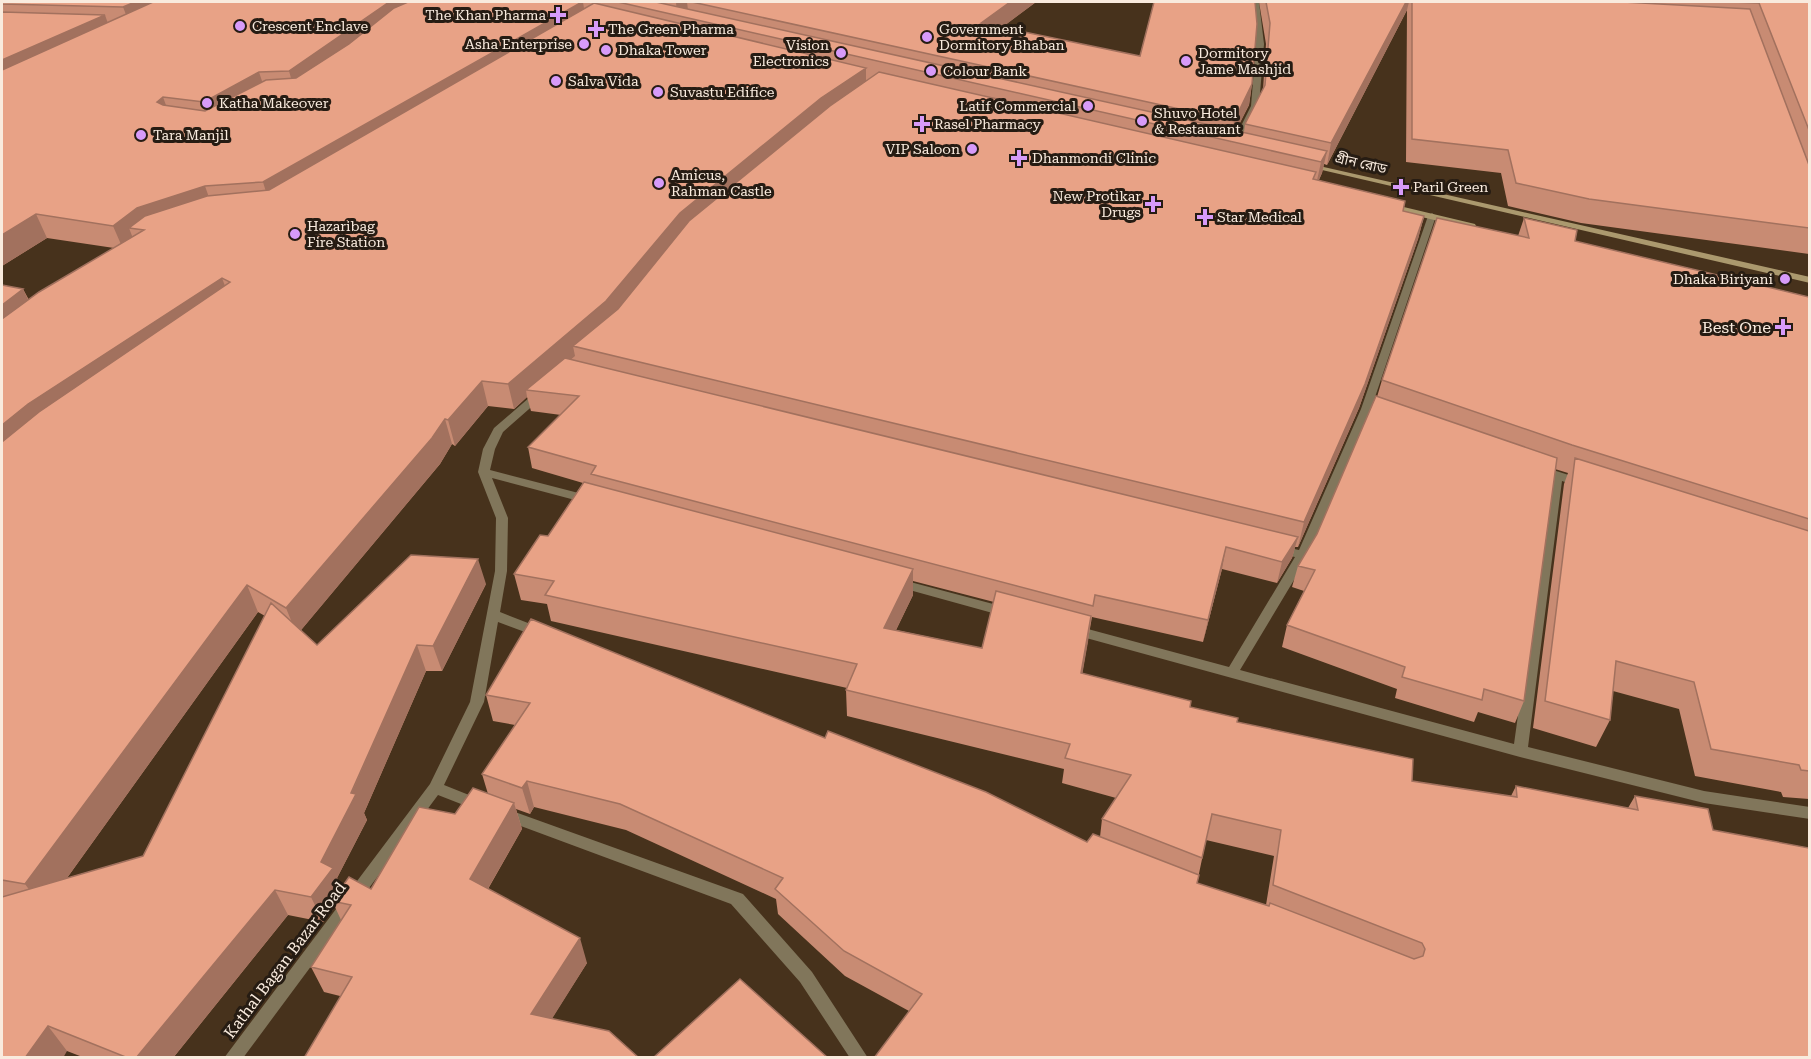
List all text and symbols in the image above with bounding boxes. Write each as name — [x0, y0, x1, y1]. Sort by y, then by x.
place label: The Khan Pharma — [425, 7, 546, 23]
marker: The Khan Pharma — [551, 8, 565, 22]
place label: Crescent Enclave — [252, 18, 369, 34]
marker: Crescent Enclave — [233, 19, 247, 33]
place label: The Green Pharma — [608, 21, 734, 37]
place label: Government Dormitory Bhaban — [939, 21, 1065, 53]
marker: The Green Pharma — [589, 22, 603, 36]
marker: Government Dormitory Bhaban — [920, 30, 934, 44]
place label: Asha Enterprise — [465, 36, 572, 52]
marker: Asha Enterprise — [577, 37, 591, 51]
place label: Vision Electronics — [753, 37, 829, 69]
place label: Dhaka Tower — [618, 42, 707, 58]
marker: Dhaka Tower — [599, 43, 613, 57]
place label: Dormitory Jame Mashjid — [1198, 45, 1291, 77]
marker: Vision Electronics — [834, 46, 848, 60]
marker: Dormitory Jame Mashjid — [1179, 54, 1193, 68]
place label: Colour Bank — [943, 63, 1027, 79]
marker: Colour Bank — [924, 64, 938, 78]
place label: Salva Vida — [568, 73, 639, 89]
marker: Salva Vida — [549, 74, 563, 88]
place label: Suvastu Edifice — [670, 84, 775, 100]
marker: Suvastu Edifice — [651, 85, 665, 99]
place label: Katha Makeover — [219, 95, 329, 111]
marker: Katha Makeover — [200, 96, 214, 110]
place label: Latif Commercial — [959, 98, 1077, 114]
marker: Latif Commercial — [1081, 99, 1095, 113]
place label: Shuvo Hotel & Restaurant — [1154, 105, 1241, 137]
marker: Shuvo Hotel & Restaurant — [1135, 114, 1149, 128]
place label: Rasel Pharmacy — [934, 116, 1042, 132]
marker: Rasel Pharmacy — [915, 117, 929, 131]
place label: Tara Manjil — [153, 127, 229, 143]
marker: Tara Manjil — [134, 128, 148, 142]
place label: VIP Saloon — [885, 141, 960, 157]
marker: VIP Saloon — [965, 142, 979, 156]
marker: Dhanmondi Clinic — [1010, 149, 1028, 167]
street label: গ্রীন রোড — [1334, 149, 1389, 177]
place label: Dhanmondi Clinic — [1032, 150, 1156, 166]
place label: Amicus, Rahman Castle — [671, 167, 772, 199]
marker: Amicus, Rahman Castle — [652, 176, 666, 190]
place label: Paril Green — [1413, 179, 1488, 195]
marker: Paril Green — [1394, 180, 1408, 194]
place label: New Protikar Drugs — [1053, 188, 1141, 220]
marker: New Protikar Drugs — [1146, 197, 1160, 211]
place label: Star Medical — [1217, 209, 1302, 225]
marker: Star Medical — [1198, 210, 1212, 224]
place label: Hazaribag Fire Station — [307, 218, 385, 250]
marker: Hazaribag Fire Station — [288, 227, 302, 241]
place label: Dhaka Biriyani — [1673, 271, 1774, 287]
marker: Dhaka Biriyani — [1778, 272, 1792, 286]
place label: Best One — [1702, 318, 1771, 337]
marker: Best One — [1776, 320, 1790, 334]
street label: Kathal Bagan Bazar Road — [220, 878, 350, 1042]

